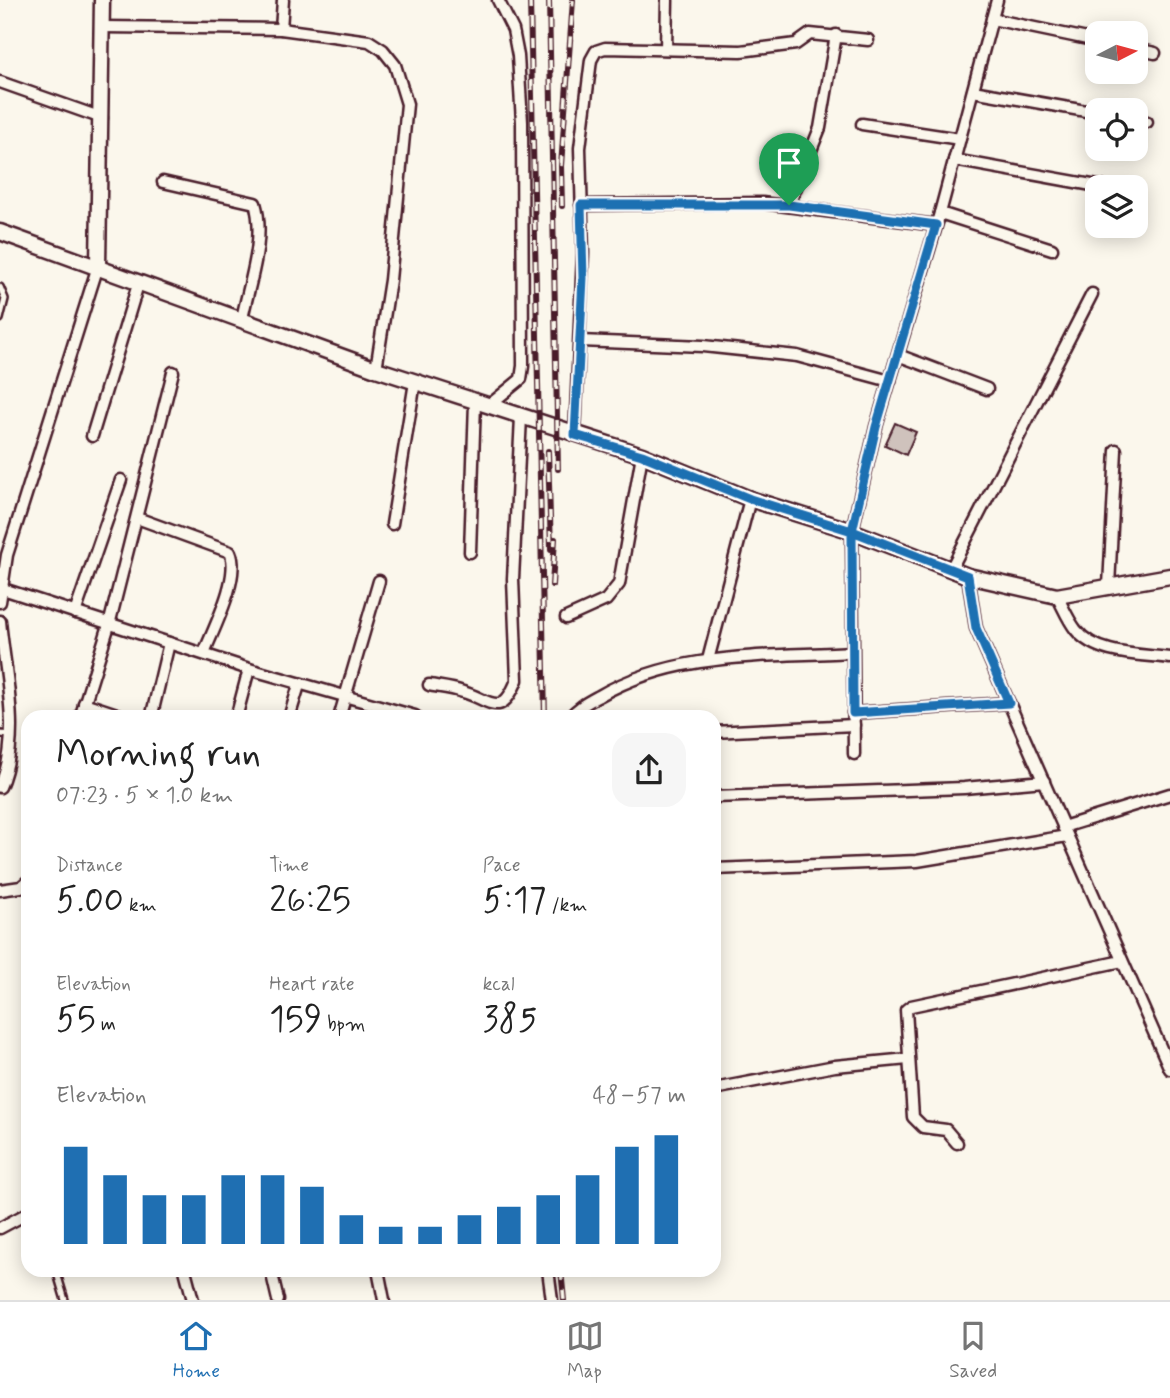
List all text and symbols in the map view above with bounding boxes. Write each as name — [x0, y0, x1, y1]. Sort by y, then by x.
north arrow — [1085, 21, 1148, 84]
map controls — [1085, 21, 1148, 238]
button: locate — [1085, 98, 1148, 161]
pin — [759, 133, 819, 205]
icon: arrive — [770, 144, 808, 182]
button: layers — [1085, 175, 1148, 238]
text: Morning run — [56, 730, 261, 779]
button: share — [612, 733, 686, 807]
text: 07:23 · 5 × 1.0 km — [56, 781, 233, 811]
text: Distance — [56, 853, 123, 878]
text: Time — [269, 853, 309, 878]
text: Pace — [483, 853, 520, 878]
text: 5.00 — [56, 878, 124, 924]
text: 26:25 — [269, 878, 351, 924]
text: 5:17 — [483, 878, 546, 924]
text: km — [124, 893, 157, 918]
text: /km — [546, 893, 587, 918]
text: Elevation — [56, 972, 131, 997]
text: Heart rate — [269, 972, 355, 997]
text: kcal — [483, 972, 515, 997]
text: 55 — [56, 997, 96, 1043]
text: 159 — [269, 997, 322, 1043]
text: 385 — [483, 997, 537, 1043]
text: m — [96, 1012, 116, 1037]
text: bpm — [322, 1012, 365, 1037]
text: Elevation — [56, 1081, 147, 1111]
text: 48–57 m — [592, 1081, 686, 1111]
tab: Home — [173, 1317, 220, 1384]
tab: Map — [566, 1317, 604, 1384]
tab: Saved — [949, 1317, 997, 1384]

